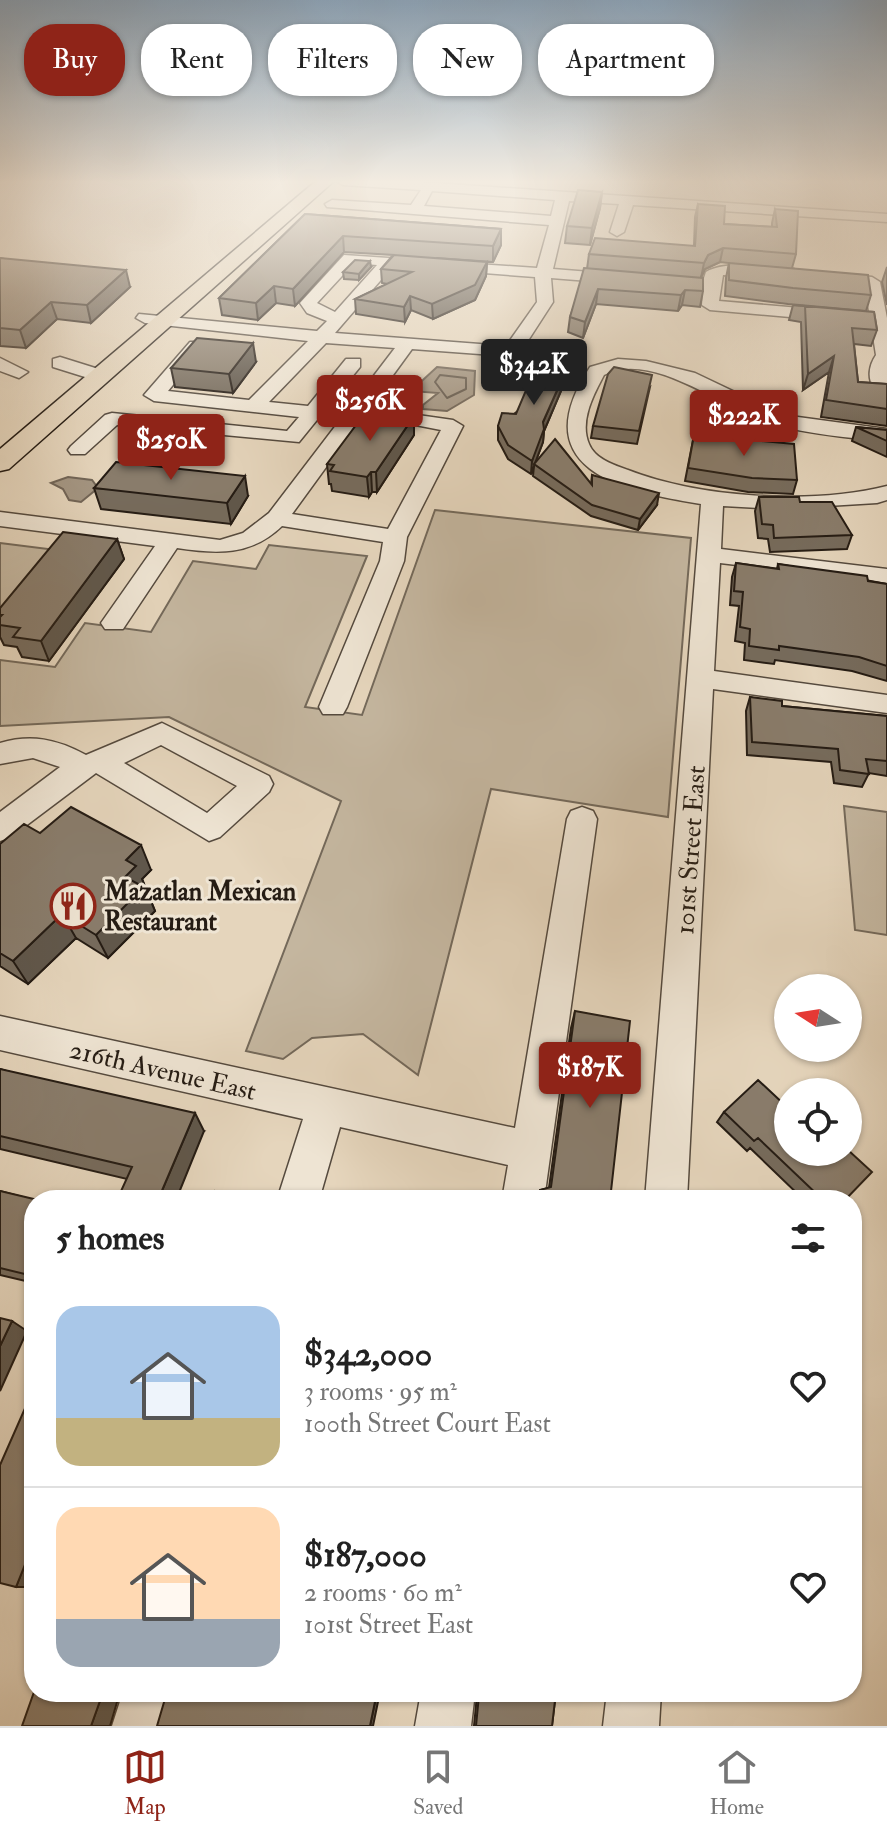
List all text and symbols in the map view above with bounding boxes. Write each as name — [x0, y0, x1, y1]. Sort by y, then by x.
chip: Buy — [24, 24, 125, 96]
chip: Rent — [141, 24, 252, 96]
chip: Filters — [268, 24, 397, 96]
chip: New — [413, 24, 522, 96]
chip: Apartment — [538, 24, 714, 96]
pin: $342K — [478, 339, 590, 407]
text: $342K — [499, 349, 569, 381]
pin: $256K — [314, 375, 426, 443]
text: $256K — [335, 385, 405, 417]
pin: $222K — [688, 390, 800, 458]
text: $222K — [708, 400, 780, 432]
pin: $250K — [115, 414, 227, 482]
text: $250K — [136, 424, 206, 456]
street label: 101st Street East — [669, 765, 713, 936]
place label: Mazatlan Mexican Restaurant — [103, 876, 297, 938]
restaurant icon: Mazatlan Mexican Restaurant — [49, 882, 97, 930]
north arrow — [774, 974, 862, 1062]
map controls — [774, 974, 862, 1166]
street label: 216th Avenue East — [66, 1034, 259, 1108]
pin: $187K — [534, 1042, 646, 1110]
text: $187K — [557, 1052, 623, 1084]
button: locate — [774, 1078, 862, 1166]
icon: filters — [786, 1216, 830, 1260]
text: 5 homes — [56, 1217, 164, 1260]
text: $342,000 — [304, 1333, 432, 1376]
icon: home — [120, 1338, 216, 1434]
icon: heart — [786, 1364, 830, 1408]
text: 3 rooms · 95 m² — [304, 1376, 457, 1408]
text: 100th Street Court East — [304, 1408, 551, 1440]
text: $187,000 — [304, 1534, 427, 1577]
icon: home — [120, 1539, 216, 1635]
icon: heart — [786, 1565, 830, 1609]
text: 2 rooms · 60 m² — [304, 1577, 462, 1609]
text: 101st Street East — [304, 1609, 473, 1641]
tab: Map — [123, 1745, 167, 1821]
tab: Saved — [413, 1745, 463, 1821]
tab: Home — [709, 1745, 764, 1821]

